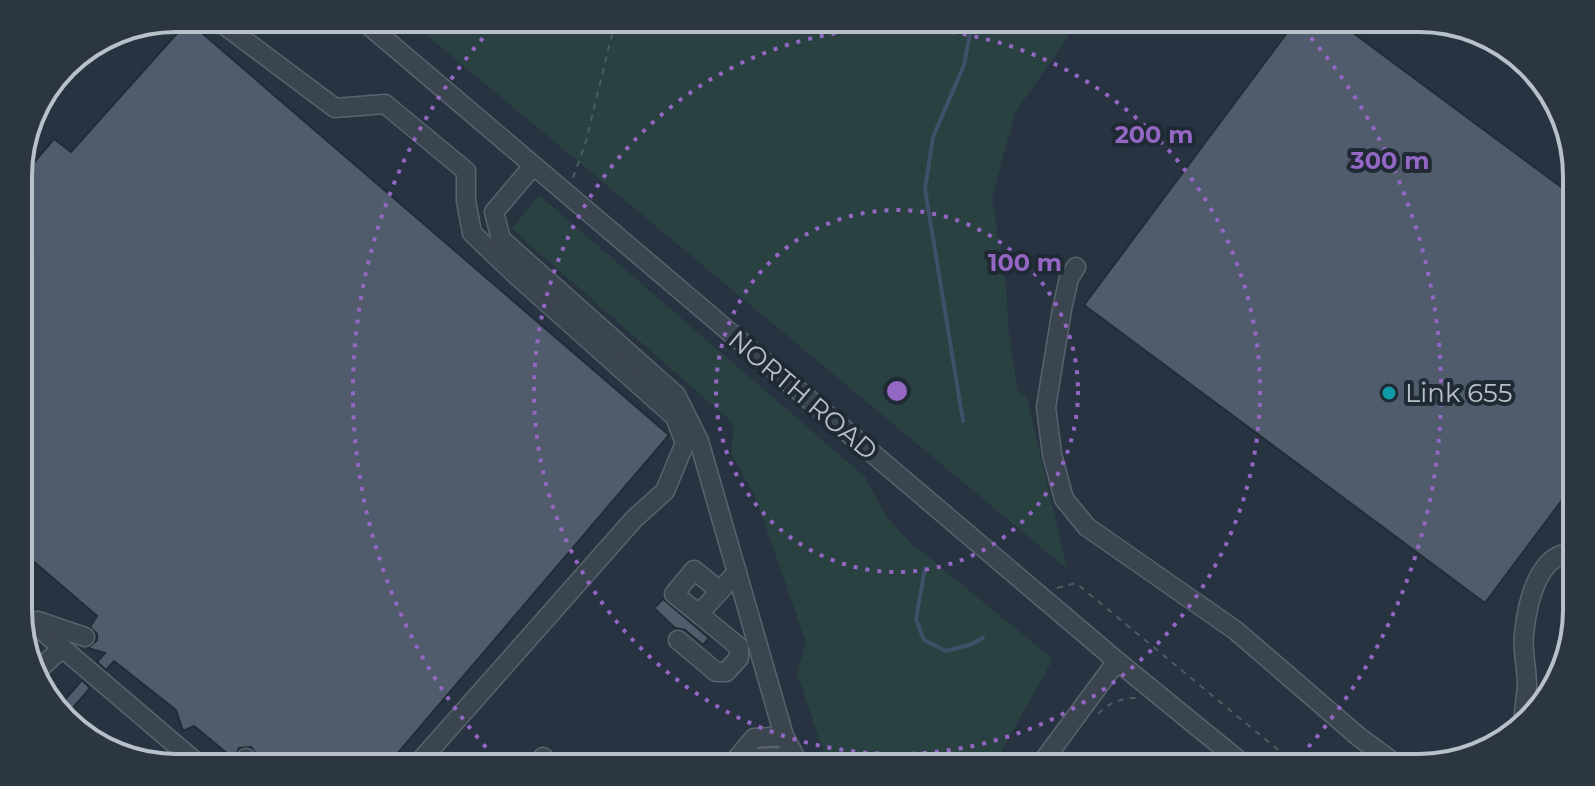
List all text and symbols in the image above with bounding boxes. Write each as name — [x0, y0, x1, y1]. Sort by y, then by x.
text: 200 m — [1115, 120, 1193, 149]
text: 300 m — [1350, 146, 1429, 175]
text: 100 m — [988, 248, 1062, 277]
street label: NORTH ROAD — [722, 323, 884, 467]
centre of rings — [883, 377, 911, 405]
place label: Link 655 — [1405, 377, 1512, 409]
marker: Link 655 — [1380, 384, 1398, 402]

